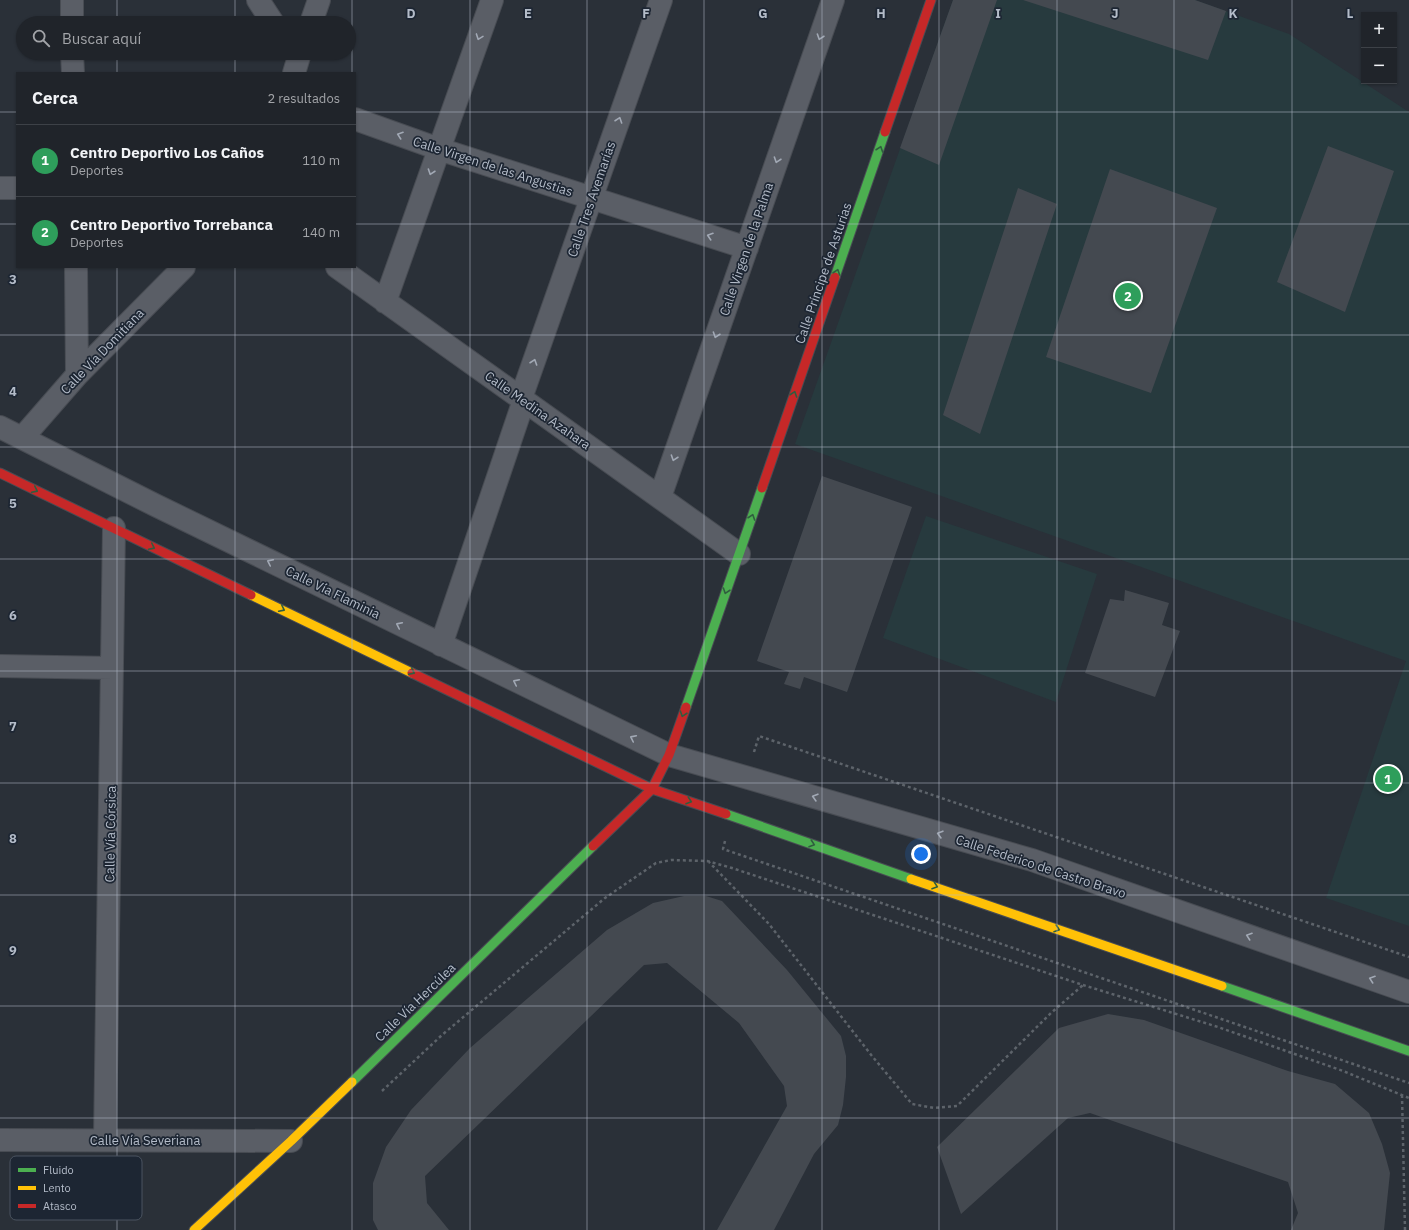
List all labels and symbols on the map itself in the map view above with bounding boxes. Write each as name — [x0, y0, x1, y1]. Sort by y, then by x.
text: D — [406, 5, 416, 22]
text: E — [524, 5, 532, 22]
text: F — [642, 5, 650, 22]
text: G — [758, 5, 768, 22]
text: H — [876, 5, 886, 22]
text: I — [995, 5, 1001, 22]
text: J — [1111, 5, 1119, 22]
text: K — [1228, 5, 1238, 22]
text: L — [1347, 5, 1354, 22]
one-way arrow — [475, 33, 483, 40]
one-way arrow — [817, 33, 825, 40]
one-way arrow — [614, 117, 622, 124]
one-way arrow — [396, 131, 403, 139]
street label: Calle Virgen de las Angustias — [411, 133, 575, 200]
street label: Calle Tres Avemarías — [564, 139, 619, 259]
one-way arrow — [875, 145, 883, 152]
one-way arrow — [774, 156, 782, 163]
one-way arrow — [427, 169, 435, 176]
street label: Calle Virgen de la Palma — [716, 180, 777, 318]
street label: Calle Príncipe de Asturias — [791, 200, 856, 346]
one-way arrow — [706, 232, 713, 241]
one-way arrow — [832, 268, 841, 275]
text: 3 — [9, 271, 17, 288]
pin: 2 — [1115, 281, 1141, 311]
street label: Calle Vía Domitiana — [57, 305, 148, 398]
one-way arrow — [713, 332, 721, 339]
one-way arrow — [530, 358, 538, 365]
street label: Calle Medina Azahara — [481, 367, 594, 453]
text: 4 — [9, 383, 17, 400]
one-way arrow — [790, 391, 798, 398]
one-way arrow — [670, 454, 678, 461]
one-way arrow — [31, 485, 39, 493]
text: 5 — [9, 495, 17, 512]
one-way arrow — [747, 514, 755, 521]
one-way arrow — [148, 542, 156, 550]
one-way arrow — [267, 559, 274, 566]
street label: Calle Vía Flaminia — [283, 562, 383, 623]
one-way arrow — [722, 587, 731, 594]
one-way arrow — [278, 604, 285, 612]
text: 6 — [9, 607, 17, 624]
one-way arrow — [396, 622, 404, 630]
one-way arrow — [407, 667, 415, 675]
one-way arrow — [513, 679, 521, 686]
one-way arrow — [679, 710, 688, 717]
text: 7 — [9, 718, 17, 735]
one-way arrow — [630, 735, 638, 743]
pin: 1 — [1375, 764, 1401, 794]
street label: Calle Vía Córsica — [101, 786, 120, 882]
one-way arrow — [812, 794, 819, 802]
one-way arrow — [685, 797, 692, 805]
text: 8 — [9, 830, 17, 847]
one-way arrow — [937, 830, 943, 838]
street label: Calle Federico de Castro Bravo — [954, 831, 1128, 902]
one-way arrow — [808, 839, 815, 848]
your location — [911, 844, 931, 864]
one-way arrow — [931, 882, 938, 890]
one-way arrow — [1054, 924, 1061, 932]
one-way arrow — [1246, 933, 1253, 941]
text: 9 — [9, 942, 17, 959]
street label: Calle Vía Hercúlea — [371, 959, 459, 1045]
one-way arrow — [1369, 976, 1376, 984]
street label: Calle Vía Severiana — [90, 1132, 200, 1149]
legend — [10, 1156, 142, 1220]
text: Fluido — [43, 1163, 74, 1177]
text: Lento — [43, 1181, 71, 1195]
text: Atasco — [43, 1199, 77, 1213]

